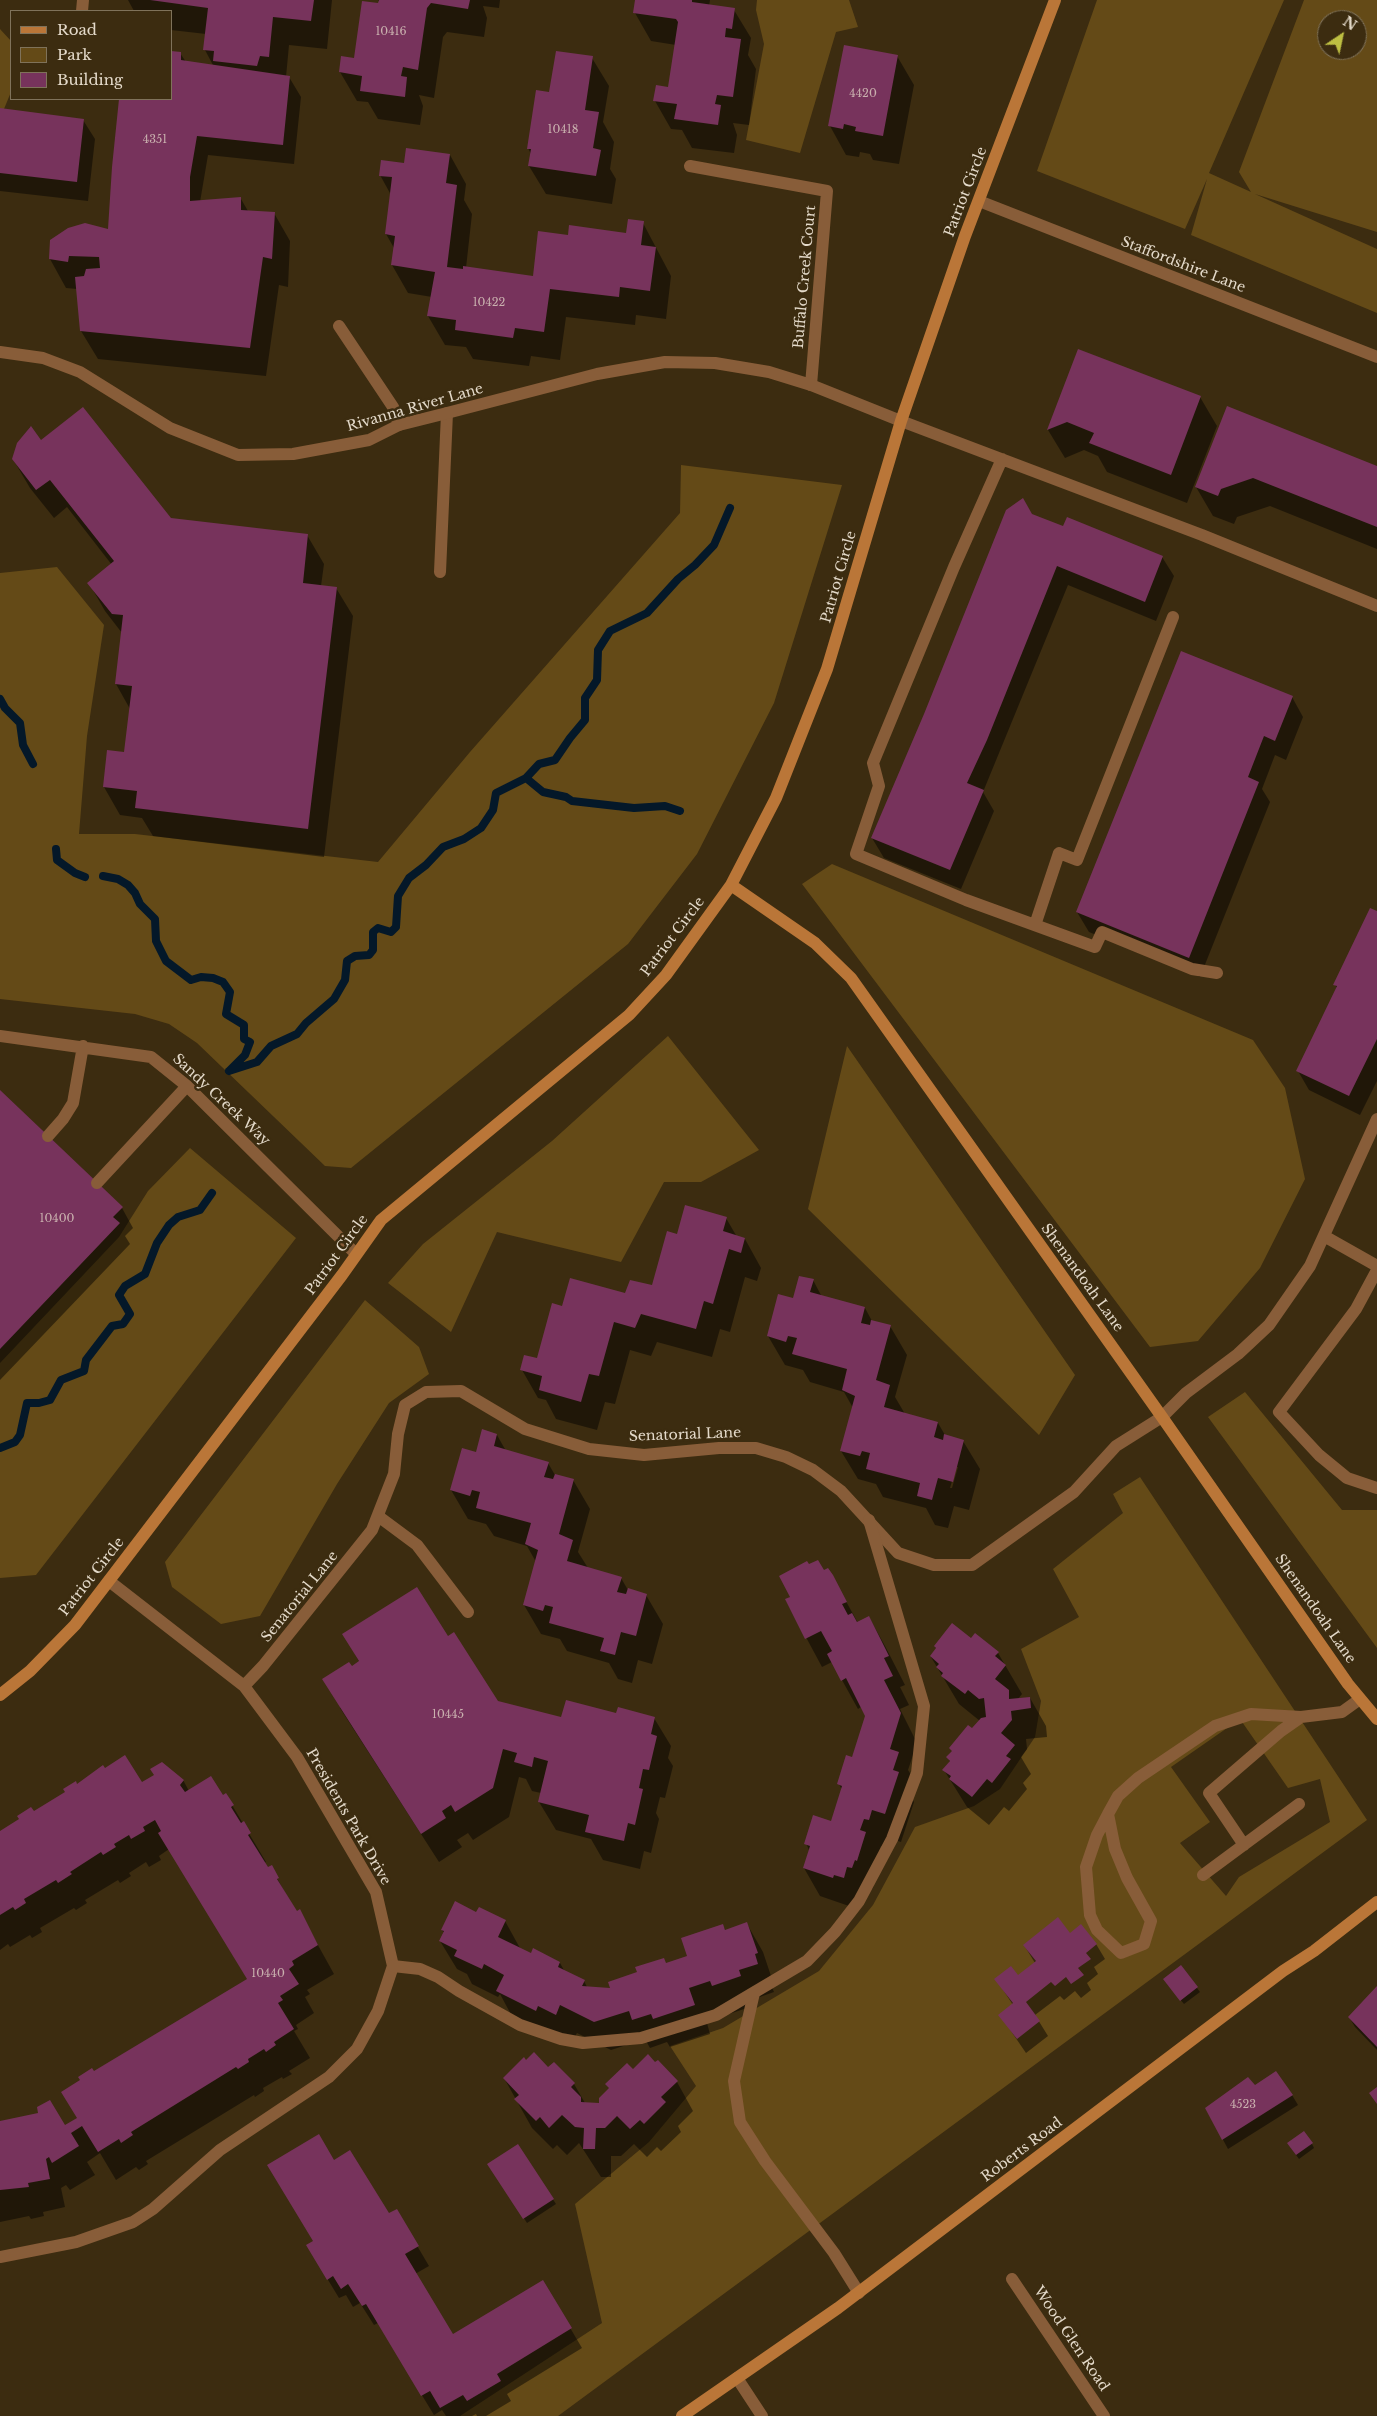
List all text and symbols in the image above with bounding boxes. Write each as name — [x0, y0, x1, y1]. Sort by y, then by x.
legend — [10, 10, 172, 100]
north arrow — [1317, 10, 1367, 60]
text: N — [1339, 12, 1360, 35]
text: Road — [57, 20, 97, 39]
house number: 10416 — [375, 25, 407, 39]
text: Park — [57, 45, 92, 64]
text: Building — [57, 70, 123, 89]
house number: 4420 — [849, 87, 877, 101]
house number: 10418 — [548, 123, 578, 137]
house number: 4351 — [143, 133, 167, 147]
street label: Patriot Circle — [941, 145, 991, 239]
street label: Buffalo Creek Court — [790, 205, 820, 349]
street label: Staffordshire Lane — [1118, 233, 1248, 297]
house number: 10422 — [473, 296, 505, 310]
street label: Rivanna River Lane — [345, 380, 485, 436]
street label: Patriot Circle — [818, 529, 860, 625]
street label: Patriot Circle — [638, 894, 708, 980]
street label: Sandy Creek Way — [169, 1051, 273, 1149]
house number: 10400 — [40, 1212, 74, 1226]
street label: Patriot Circle — [302, 1212, 372, 1298]
street label: Shenandoah Lane — [1037, 1221, 1127, 1335]
street label: Senatorial Lane — [629, 1425, 741, 1445]
street label: Patriot Circle — [56, 1534, 128, 1620]
street label: Senatorial Lane — [258, 1548, 342, 1646]
street label: Shenandoah Lane — [1271, 1551, 1359, 1667]
house number: 10445 — [432, 1708, 464, 1722]
street label: Presidents Park Drive — [302, 1746, 394, 1888]
house number: 10440 — [251, 1967, 285, 1981]
house number: 4523 — [1230, 2098, 1256, 2112]
street label: Roberts Road — [978, 2114, 1066, 2186]
street label: Wood Glen Road — [1030, 2283, 1112, 2395]

